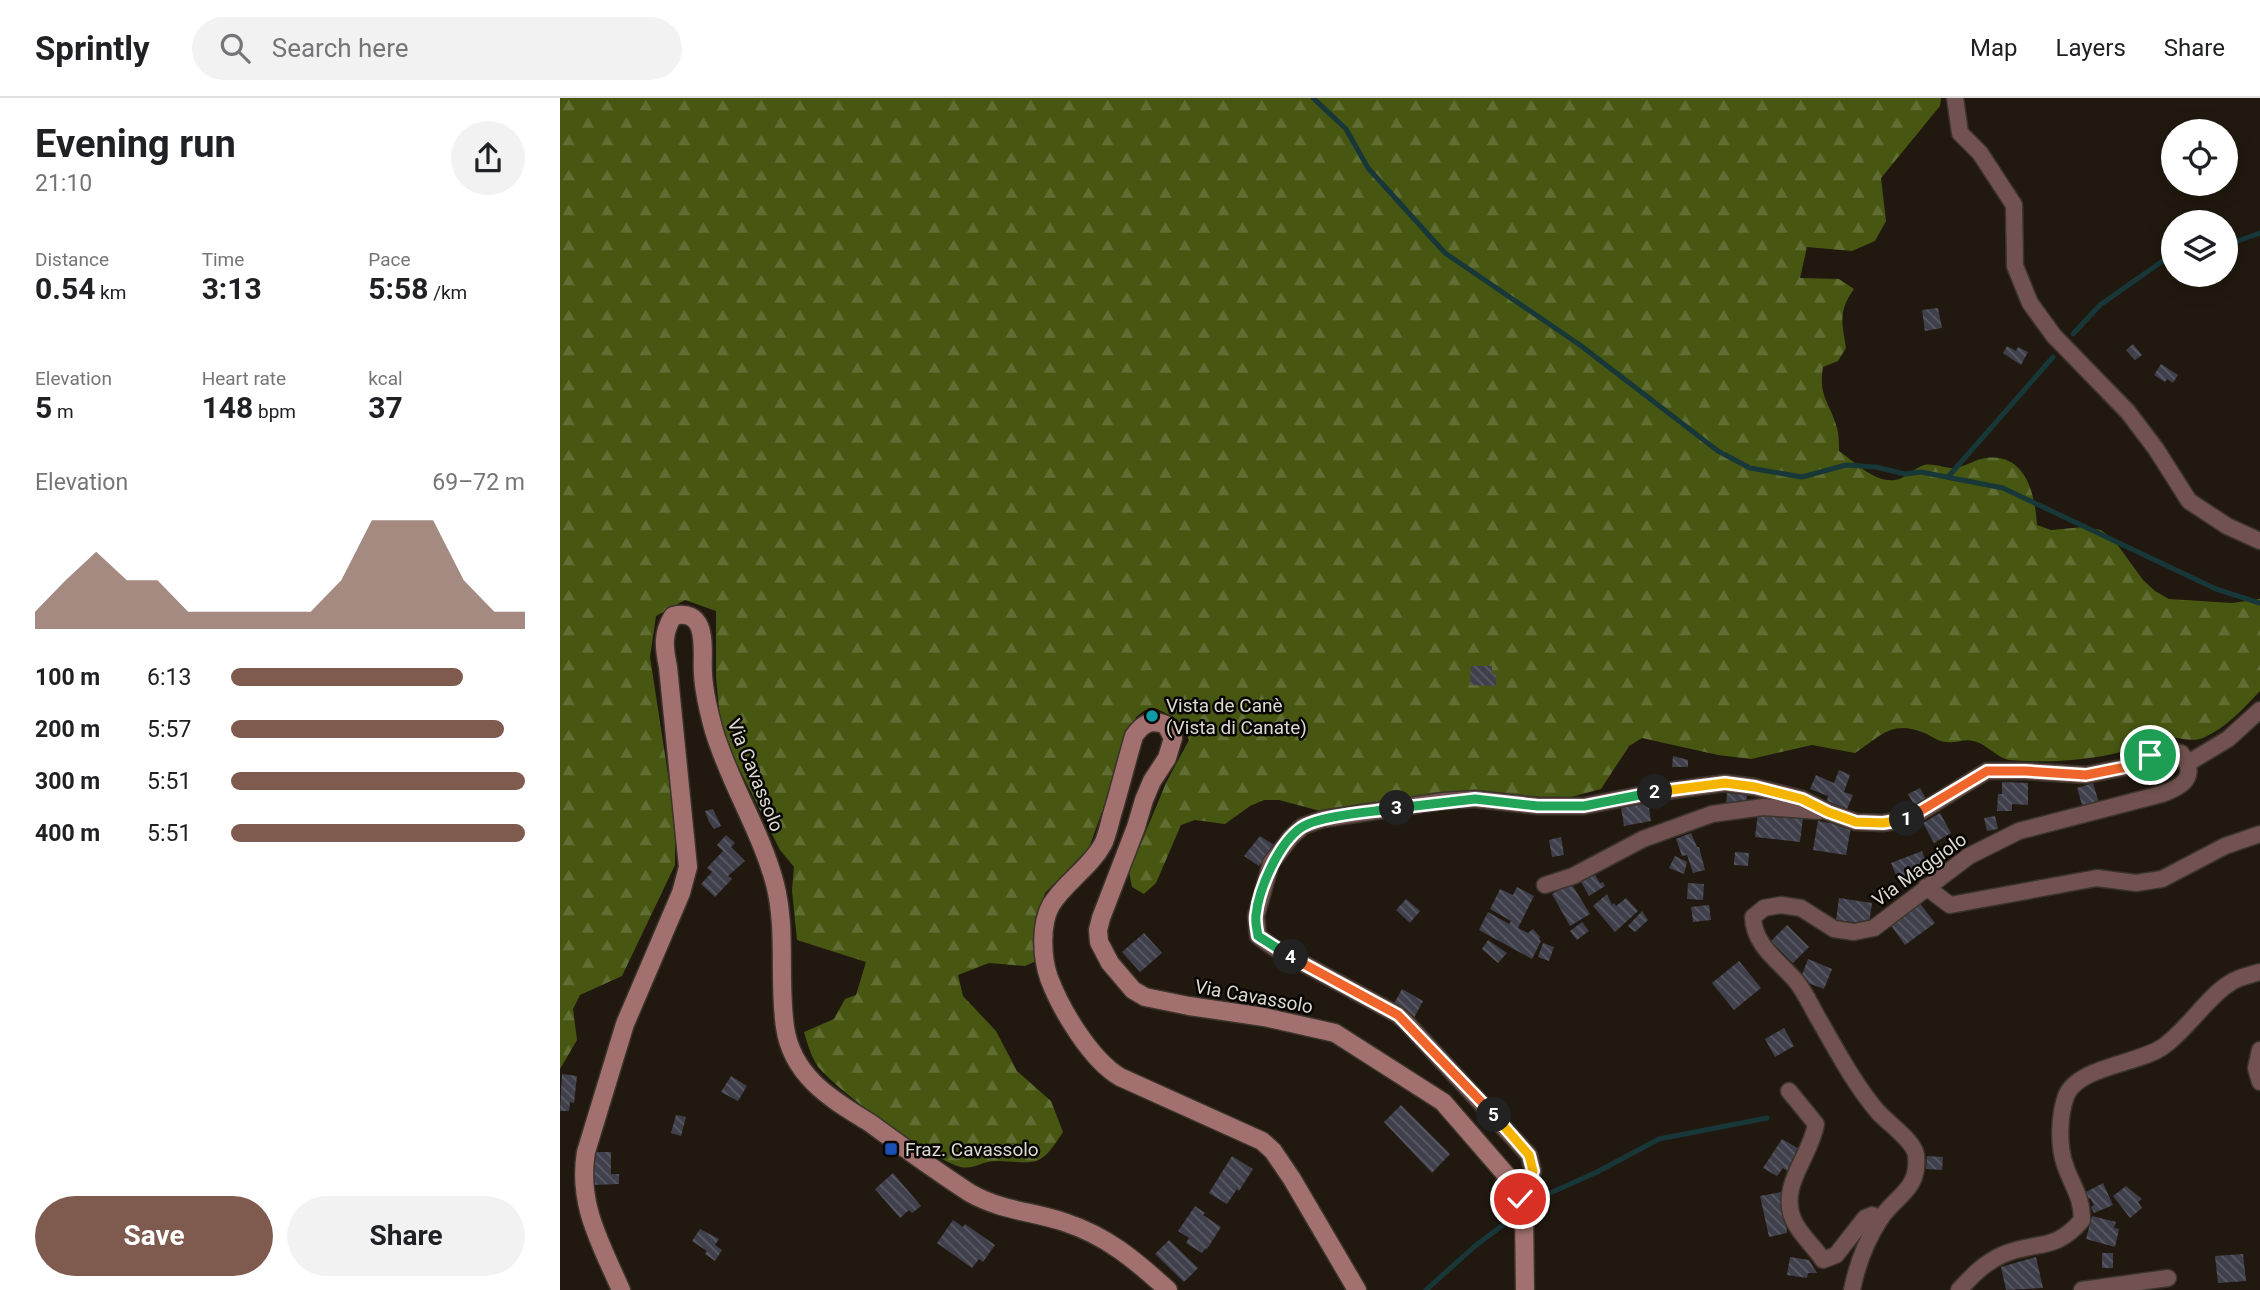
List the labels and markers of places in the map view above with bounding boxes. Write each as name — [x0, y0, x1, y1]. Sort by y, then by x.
place label: Vista de Canè (Vista di Canate) — [1166, 694, 1307, 739]
marker: Vista de Canè (Vista di Canate) — [1144, 708, 1160, 724]
pin — [2120, 725, 2180, 785]
pin: 2 — [1638, 774, 1672, 810]
pin: 3 — [1380, 790, 1414, 826]
pin: 1 — [1890, 802, 1924, 836]
pin: 4 — [1274, 940, 1308, 974]
pin: 5 — [1476, 1098, 1511, 1132]
place label: Fraz. Cavassolo — [905, 1138, 1039, 1161]
marker: Fraz. Cavassolo — [883, 1141, 899, 1157]
pin — [1490, 1169, 1550, 1229]

